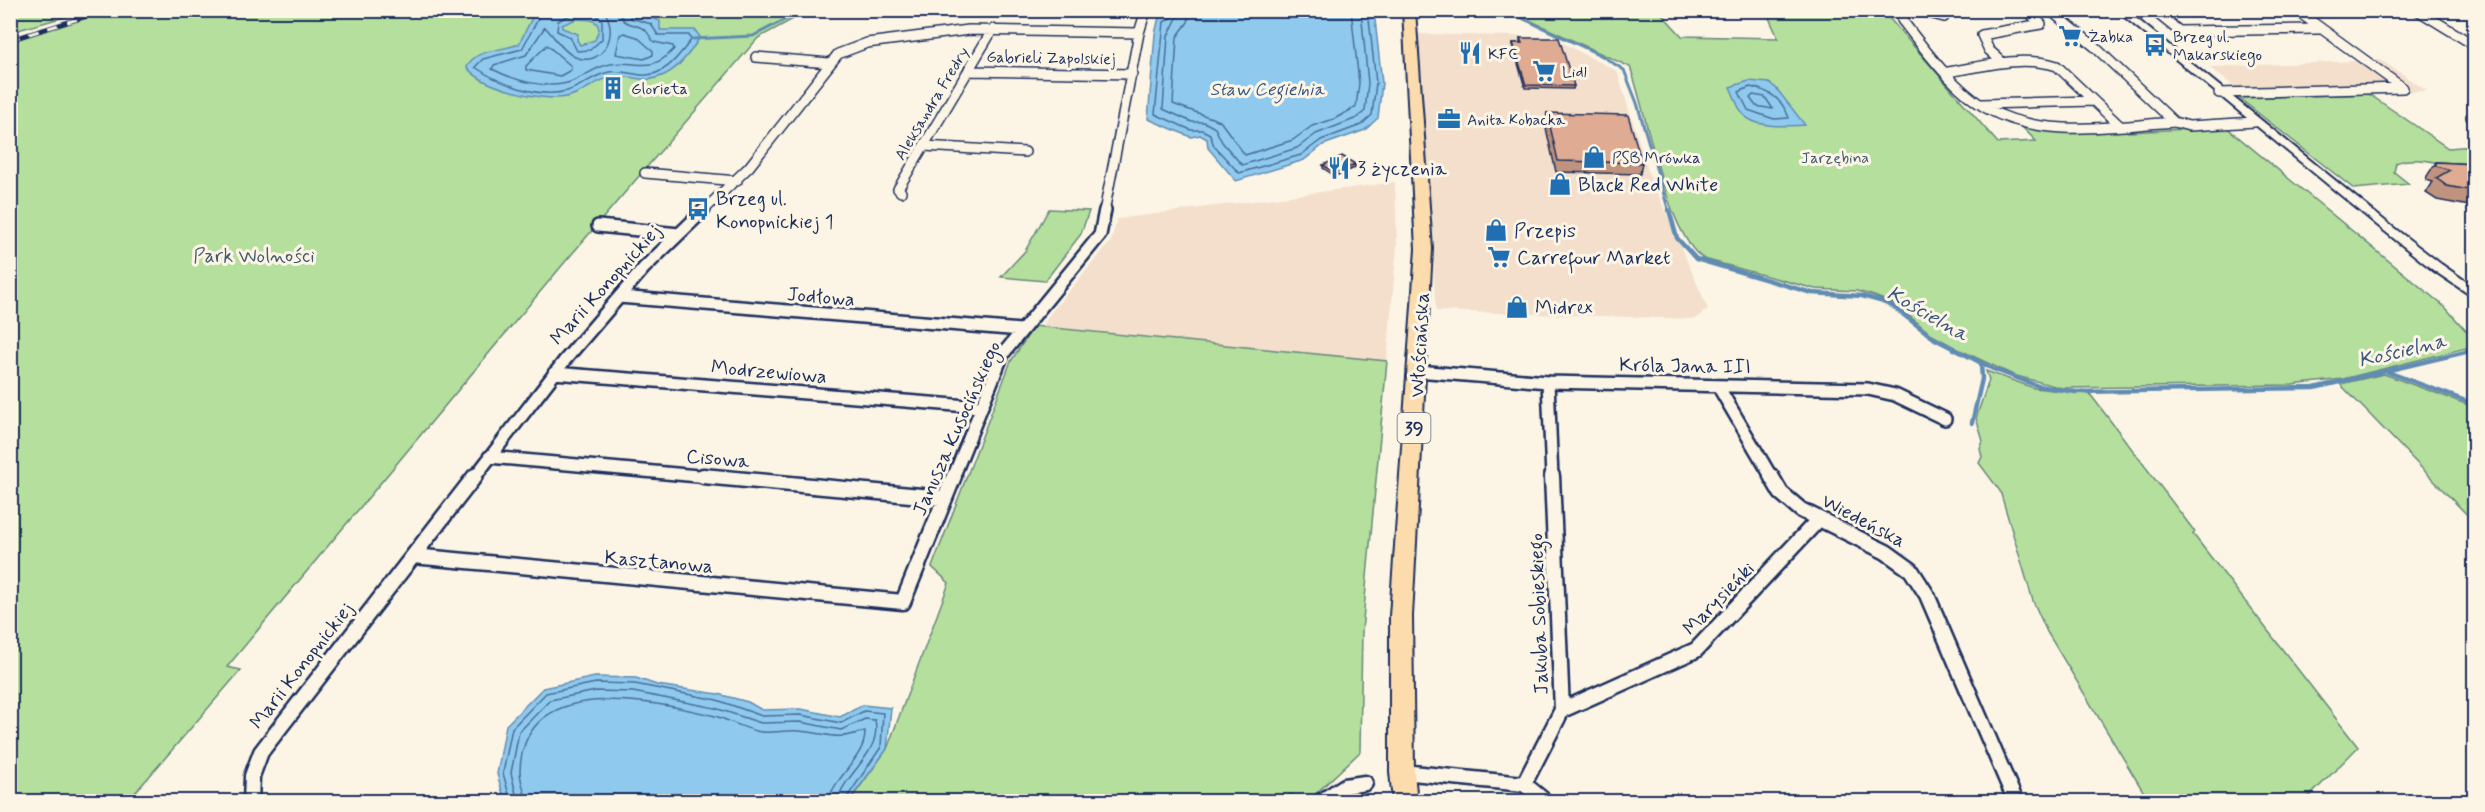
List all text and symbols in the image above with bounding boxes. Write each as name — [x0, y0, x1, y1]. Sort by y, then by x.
supermarket icon: Żabka — [2057, 23, 2083, 49]
place label: Żabka — [2088, 27, 2133, 48]
place label: Brzeg ul. Makarskiego — [2173, 27, 2262, 67]
bus stop icon: Brzeg ul. Makarskiego — [2142, 32, 2168, 58]
restaurant icon: KFC — [1457, 40, 1483, 66]
street label: Aleksandra Fredry — [890, 43, 974, 164]
place label: KFC — [1488, 44, 1518, 65]
street label: Gabrieli Zapolskiej — [986, 47, 1116, 70]
supermarket icon: Lidl — [1531, 58, 1557, 84]
place label: Lidl — [1562, 62, 1587, 83]
building icon: Glorieta — [600, 75, 626, 101]
water label: Staw Cegielnia — [1210, 78, 1326, 104]
place label: Glorieta — [631, 79, 688, 100]
office icon: Anita Kobacka — [1436, 106, 1462, 132]
place label: Anita Kobacka — [1467, 110, 1566, 131]
shop icon: PSB Mrówka — [1581, 144, 1607, 170]
place label: PSB Mrówka — [1612, 148, 1700, 169]
park label: Jarzębina — [1801, 148, 1869, 169]
restaurant icon: 3 życzenia — [1326, 155, 1352, 181]
place label: 3 życzenia — [1357, 156, 1448, 183]
shop icon: Black Red White — [1547, 171, 1573, 197]
place label: Black Red White — [1578, 172, 1718, 199]
place label: Brzeg ul. Konopnickiej 1 — [716, 186, 834, 236]
bus stop icon: Brzeg ul. Konopnickiej 1 — [685, 196, 711, 222]
shop icon: Przepis — [1483, 217, 1509, 243]
place label: Przepis — [1514, 218, 1576, 245]
street label: Marii Konopnickiej — [544, 219, 668, 351]
park label: Park Wolności — [193, 243, 315, 270]
supermarket icon: Carrefour Market — [1486, 244, 1512, 270]
place label: Carrefour Market — [1517, 245, 1671, 274]
water label: Kościelna — [1882, 279, 1974, 349]
street label: Jodłowa — [786, 281, 856, 314]
street label: Włościańska — [1404, 292, 1437, 398]
shop icon: Midrex — [1504, 294, 1530, 320]
place label: Midrex — [1535, 295, 1593, 322]
water label: Kościelna — [2356, 327, 2450, 375]
street label: Janusza Kusocińskiego — [907, 337, 1009, 521]
street label: Króla Jana III — [1619, 352, 1751, 381]
street label: Modrzewiowa — [710, 354, 828, 391]
road number: 39 — [1398, 413, 1430, 443]
street label: Cisowa — [685, 443, 752, 476]
street label: Wiedeńska — [1817, 488, 1910, 555]
street label: Jakuba Sobieskiego — [1523, 533, 1558, 695]
street label: Kasztanowa — [603, 544, 714, 581]
street label: Marysieńki — [1677, 556, 1761, 642]
street label: Marii Konopnickiej — [244, 597, 360, 735]

